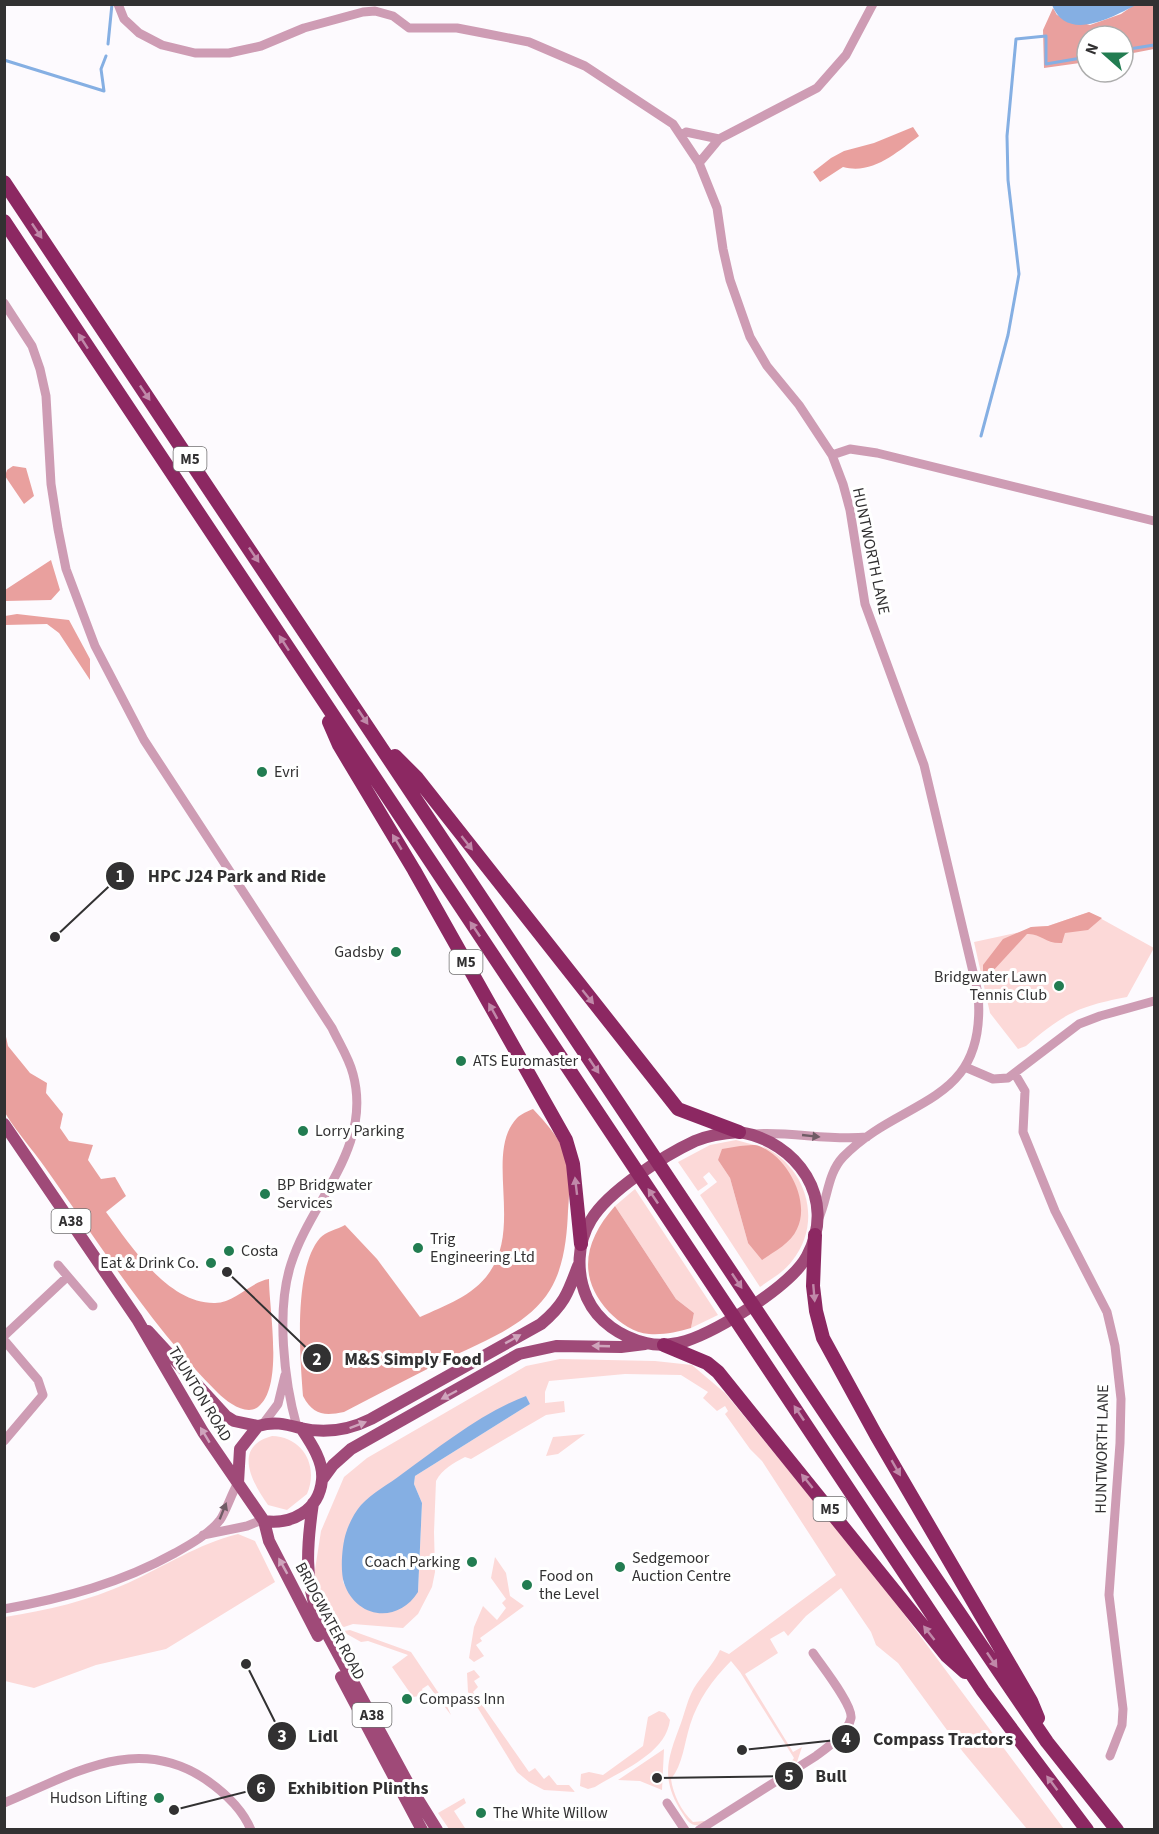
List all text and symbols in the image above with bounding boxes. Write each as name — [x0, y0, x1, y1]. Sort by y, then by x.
north arrow — [1075, 24, 1135, 84]
text: N — [1080, 40, 1104, 58]
one-way arrow — [31, 222, 43, 238]
one-way arrow — [78, 333, 89, 349]
one-way arrow — [140, 384, 151, 401]
road number: M5 — [174, 447, 207, 471]
street label: HUNTWORTH LANE — [847, 486, 895, 616]
one-way arrow — [248, 547, 259, 563]
one-way arrow — [278, 636, 290, 652]
one-way arrow — [357, 708, 369, 724]
place label: Evri — [274, 761, 299, 783]
marker: Evri — [255, 765, 269, 779]
one-way arrow — [391, 834, 402, 850]
one-way arrow — [461, 836, 473, 851]
callout: HPC J24 Park and Ride — [105, 858, 338, 894]
text: 1 — [115, 864, 125, 889]
text: HPC J24 Park and Ride — [148, 864, 326, 889]
one-way arrow — [470, 921, 481, 937]
place label: Gadsby — [334, 941, 385, 963]
marker: Gadsby — [389, 945, 403, 959]
road number: M5 — [450, 950, 482, 974]
place label: Bridgwater Lawn Tennis Club — [934, 966, 1047, 1006]
marker: Bridgwater Lawn Tennis Club — [1052, 979, 1066, 993]
one-way arrow — [581, 989, 593, 1004]
one-way arrow — [488, 1002, 498, 1019]
place label: ATS Euromaster — [473, 1050, 579, 1072]
marker: ATS Euromaster — [454, 1054, 468, 1068]
one-way arrow — [588, 1058, 600, 1074]
place label: Lorry Parking — [315, 1120, 404, 1142]
marker: Lorry Parking — [296, 1124, 310, 1138]
one-way arrow — [801, 1131, 820, 1141]
place label: BP Bridgwater Services — [277, 1174, 373, 1214]
one-way arrow — [571, 1176, 580, 1195]
marker: BP Bridgwater Services — [258, 1187, 272, 1201]
one-way arrow — [648, 1188, 659, 1204]
road number: A38 — [52, 1209, 90, 1233]
place label: Trig Engineering Ltd — [430, 1228, 535, 1268]
place label: Costa — [241, 1240, 278, 1262]
marker: Trig Engineering Ltd — [411, 1241, 425, 1255]
marker: Costa — [222, 1244, 236, 1258]
place label: Eat & Drink Co. — [100, 1252, 199, 1274]
marker: Eat & Drink Co. — [204, 1256, 218, 1270]
one-way arrow — [731, 1272, 743, 1288]
one-way arrow — [809, 1284, 819, 1303]
one-way arrow — [505, 1334, 521, 1345]
callout: M&S Simply Food — [302, 1340, 494, 1376]
one-way arrow — [592, 1341, 611, 1351]
street label: TAUNTON ROAD — [163, 1342, 237, 1446]
text: 2 — [312, 1347, 322, 1372]
text: M&S Simply Food — [344, 1347, 482, 1372]
street label: HUNTWORTH LANE — [1090, 1384, 1114, 1514]
one-way arrow — [441, 1390, 458, 1400]
one-way arrow — [794, 1405, 805, 1421]
one-way arrow — [349, 1420, 367, 1429]
one-way arrow — [199, 1426, 210, 1443]
one-way arrow — [891, 1460, 901, 1477]
one-way arrow — [802, 1473, 814, 1488]
road number: M5 — [814, 1497, 846, 1521]
one-way arrow — [218, 1502, 228, 1520]
place label: Sedgemoor Auction Centre — [632, 1547, 731, 1587]
place label: Coach Parking — [364, 1551, 460, 1573]
marker: Coach Parking — [465, 1555, 479, 1569]
one-way arrow — [278, 1558, 288, 1575]
street label: BRIDGWATER ROAD — [290, 1558, 370, 1684]
marker: Sedgemoor Auction Centre — [613, 1560, 627, 1574]
place label: Food on the Level — [539, 1565, 599, 1605]
marker: Food on the Level — [520, 1578, 534, 1592]
one-way arrow — [924, 1625, 936, 1640]
one-way arrow — [986, 1651, 997, 1668]
place label: Compass Inn — [419, 1688, 505, 1710]
marker: Compass Inn — [400, 1692, 414, 1706]
road number: A38 — [352, 1703, 392, 1727]
callout: Lidl — [267, 1718, 350, 1754]
callout: Compass Tractors — [831, 1721, 1025, 1757]
text: 3 — [277, 1724, 287, 1749]
text: Lidl — [308, 1724, 338, 1749]
text: 4 — [841, 1727, 851, 1752]
text: Compass Tractors — [873, 1727, 1013, 1752]
callout: Bull — [774, 1758, 859, 1794]
text: 5 — [784, 1764, 794, 1789]
text: Bull — [815, 1764, 847, 1789]
callout: Exhibition Plinths — [246, 1770, 441, 1806]
one-way arrow — [1046, 1775, 1058, 1791]
text: 6 — [256, 1776, 266, 1801]
text: Exhibition Plinths — [288, 1776, 428, 1801]
place label: Hudson Lifting — [50, 1787, 147, 1809]
marker: Hudson Lifting — [152, 1791, 166, 1805]
place label: The White Willow — [493, 1802, 608, 1824]
marker: The White Willow — [474, 1806, 488, 1820]

